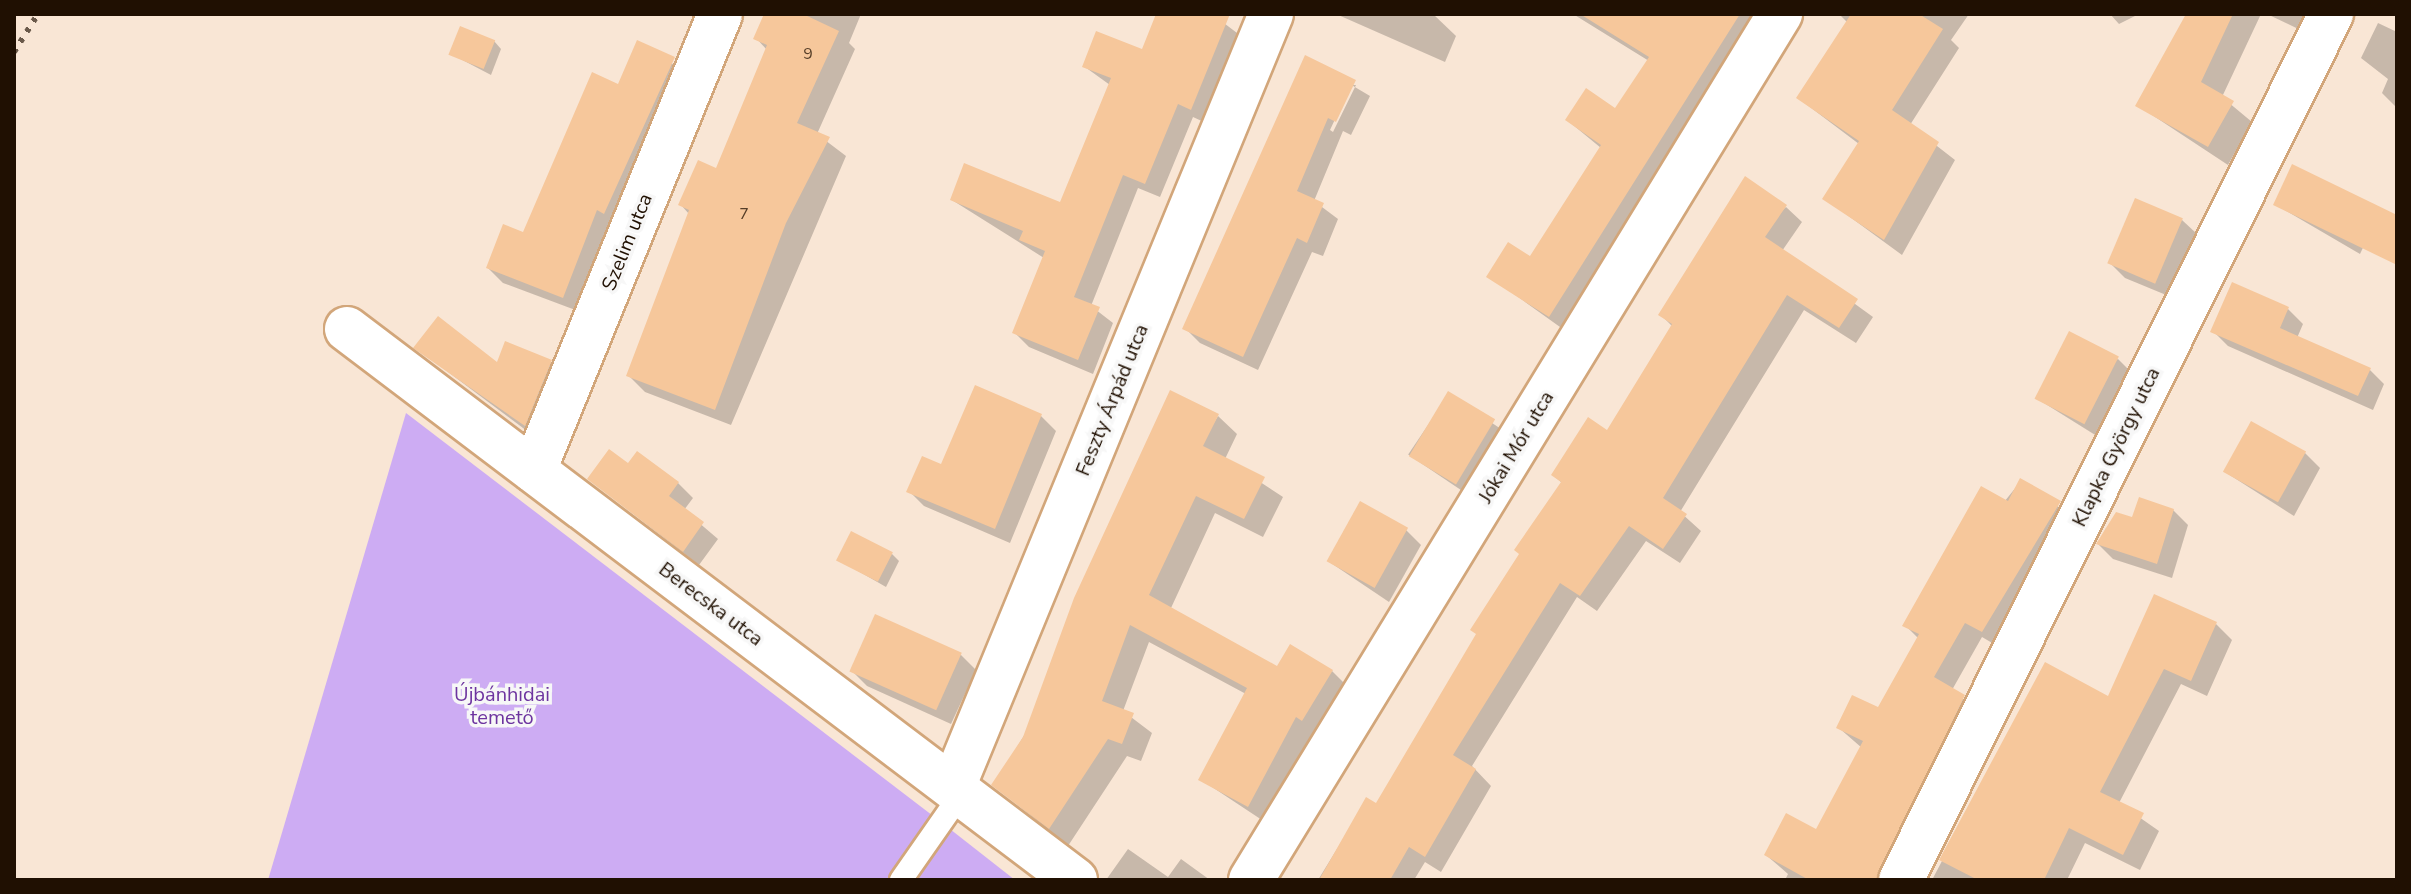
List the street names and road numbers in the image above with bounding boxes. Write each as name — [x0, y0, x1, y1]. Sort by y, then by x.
street label: Szelim utca — [597, 190, 657, 294]
street label: Feszty Árpád utca — [1071, 321, 1153, 479]
street label: Klapka György utca — [2067, 363, 2165, 531]
street label: Jókai Mór utca — [1473, 387, 1559, 507]
street label: Berecska utca — [654, 557, 768, 651]

